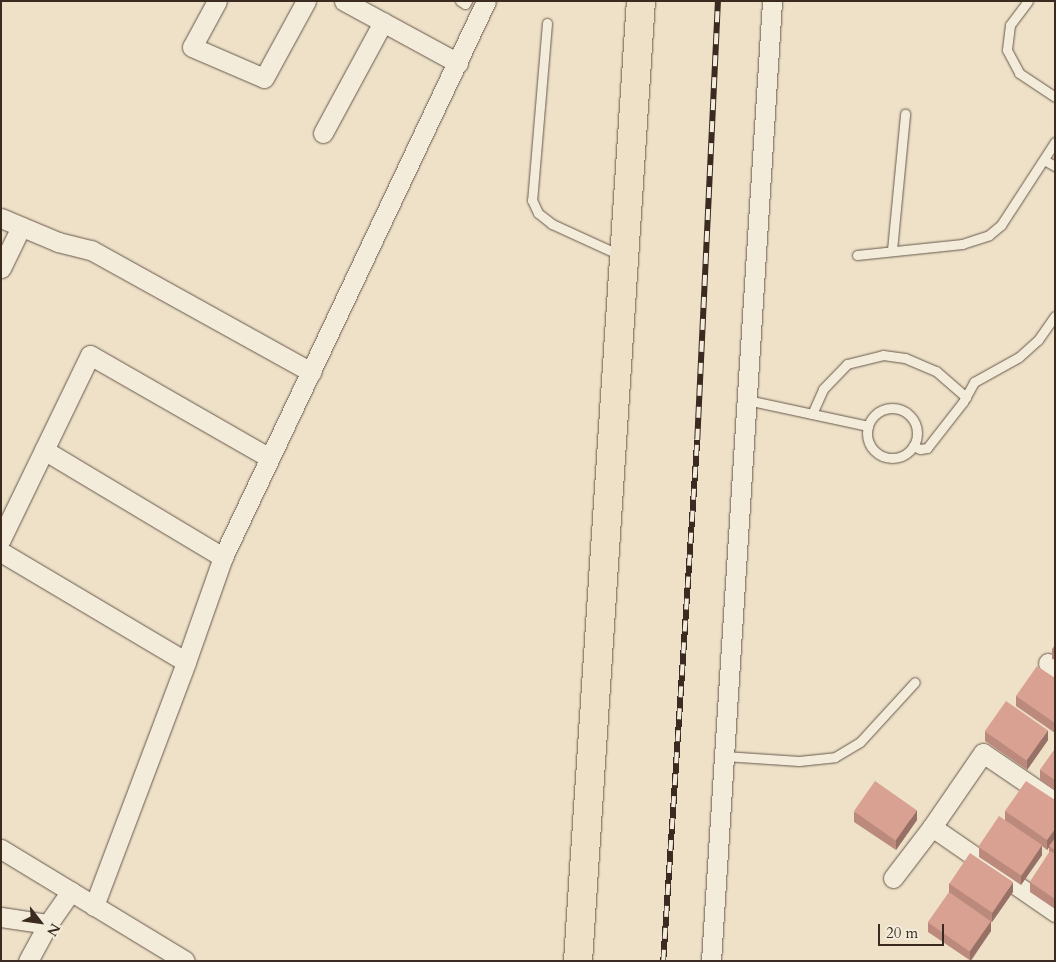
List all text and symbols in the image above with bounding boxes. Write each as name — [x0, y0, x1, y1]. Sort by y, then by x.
north arrow — [15, 897, 65, 947]
scale bar — [881, 914, 947, 946]
text: N — [42, 920, 65, 940]
text: 20 m — [886, 923, 918, 943]

